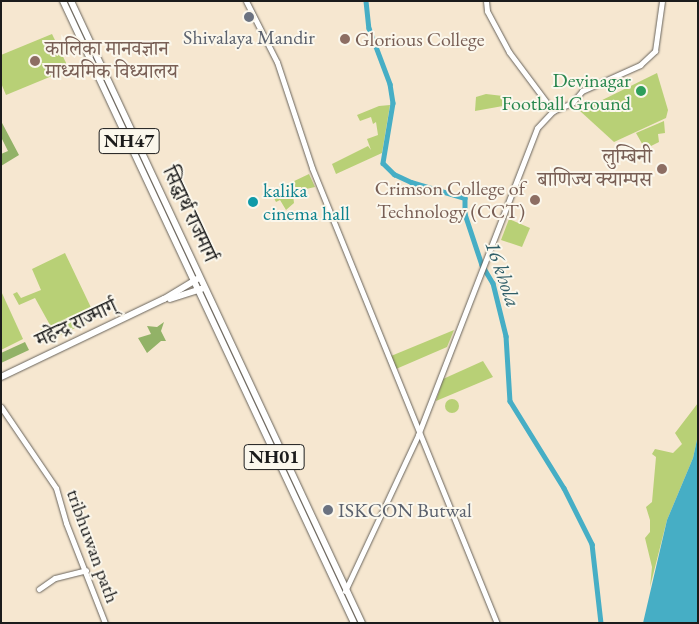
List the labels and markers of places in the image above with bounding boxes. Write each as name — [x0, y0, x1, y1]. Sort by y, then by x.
marker: Shivalaya Mandir — [243, 11, 255, 23]
place label: Shivalaya Mandir — [183, 25, 315, 49]
place label: Glorious College — [355, 27, 484, 51]
marker: Glorious College — [339, 33, 351, 45]
place label: कालिका मानवज्ञान माध्यमिक विध्यालय — [45, 37, 178, 84]
marker: कालिका मानवज्ञान माध्यमिक विध्यालय — [29, 55, 41, 67]
place label: Devinagar Football Ground — [501, 68, 631, 115]
marker: Devinagar Football Ground — [635, 85, 647, 97]
place label: लुम्बिनी बाणिज्य क्याम्पस — [538, 145, 652, 192]
marker: लुम्बिनी बाणिज्य क्याम्पस — [656, 163, 668, 175]
place label: Crimson College of Technology (CCT) — [375, 176, 525, 223]
place label: kalika cinema hall — [263, 178, 350, 225]
marker: Crimson College of Technology (CCT) — [529, 194, 541, 206]
marker: kalika cinema hall — [247, 196, 259, 208]
place label: ISKCON Butwal — [338, 498, 472, 522]
marker: ISKCON Butwal — [322, 504, 334, 516]

